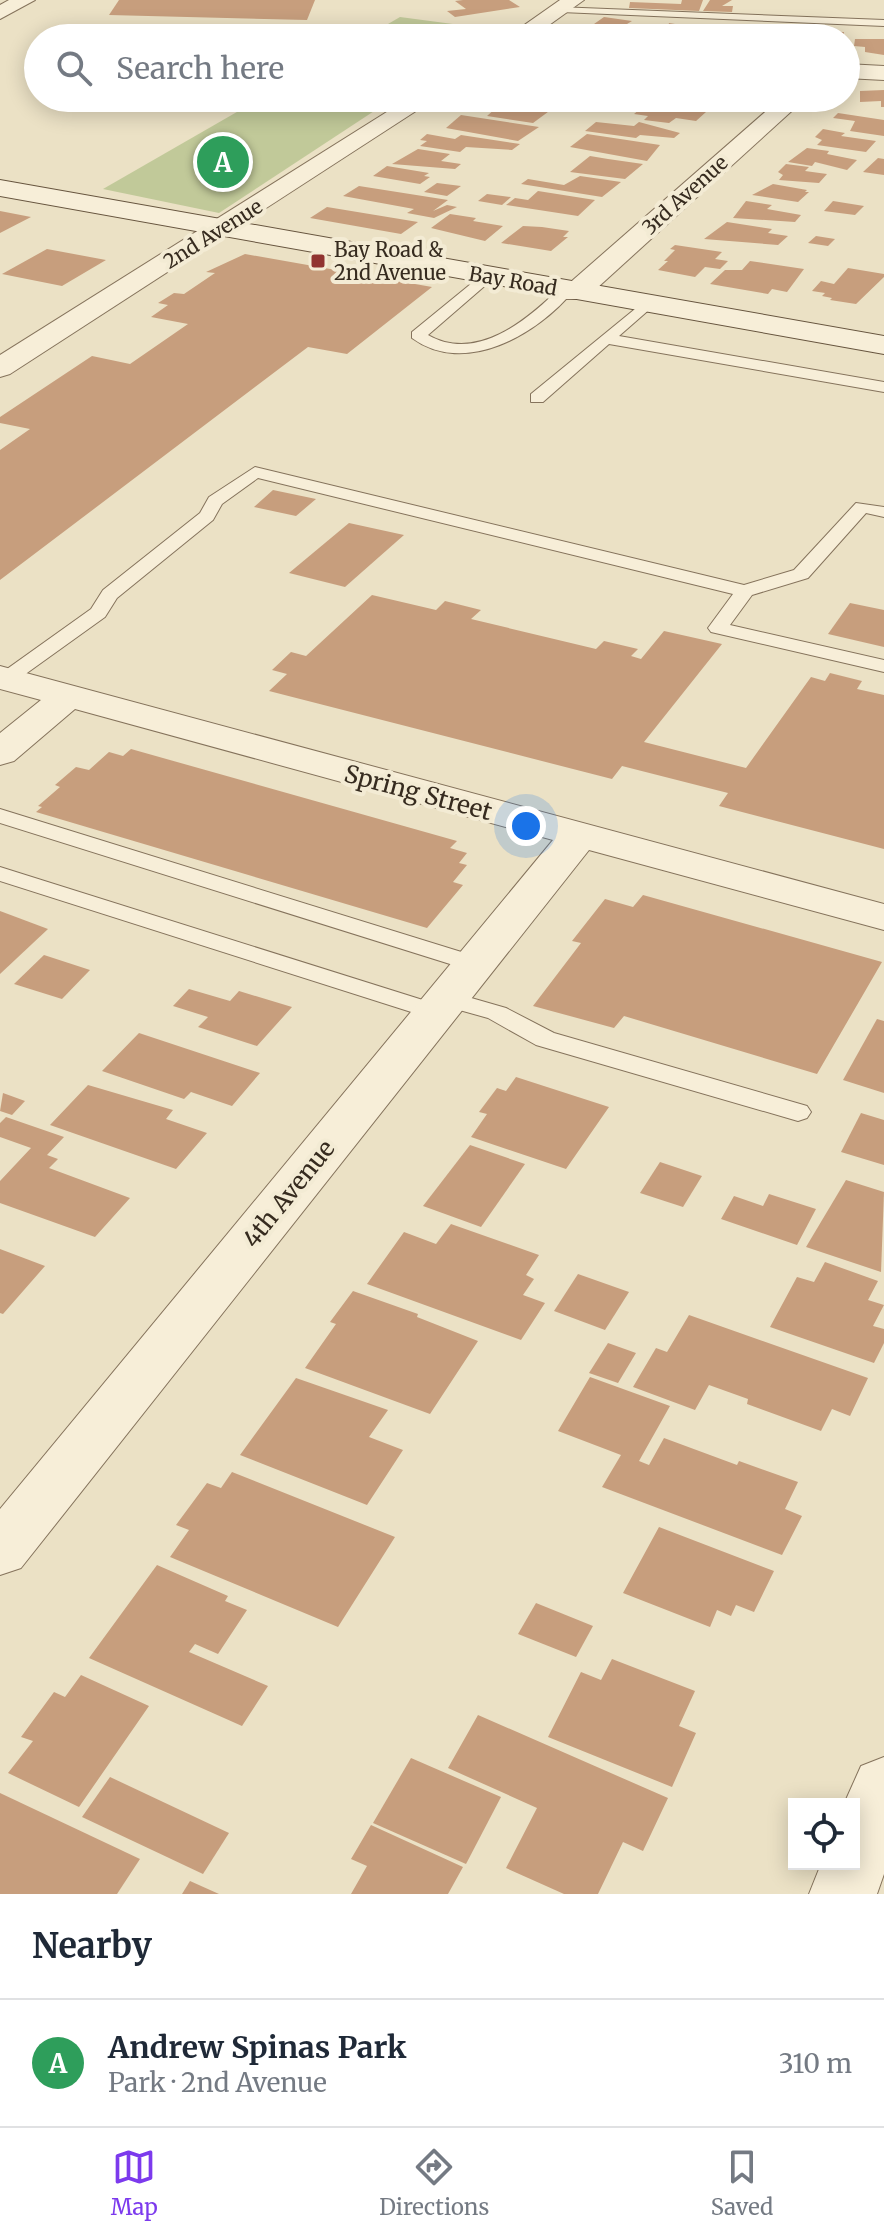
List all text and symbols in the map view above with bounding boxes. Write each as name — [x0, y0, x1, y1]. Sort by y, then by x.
search box — [24, 24, 860, 112]
icon: search — [52, 46, 96, 90]
text: Search here — [116, 49, 284, 87]
pin: A — [197, 132, 249, 192]
street label: 3rd Avenue — [637, 150, 733, 240]
street label: 2nd Avenue — [159, 193, 267, 274]
place label: Bay Road & 2nd Avenue — [334, 237, 446, 285]
marker: Bay Road & 2nd Avenue — [309, 252, 327, 270]
street label: Bay Road — [467, 260, 559, 301]
street label: Spring Street — [341, 758, 496, 827]
your location — [506, 806, 546, 846]
street label: 4th Avenue — [236, 1134, 341, 1254]
map controls — [788, 1798, 860, 1870]
button: locate — [788, 1798, 860, 1870]
text: Nearby — [32, 1925, 152, 1967]
text: Andrew Spinas Park — [108, 2028, 406, 2066]
text: A — [49, 2047, 67, 2080]
text: 310 m — [779, 2047, 852, 2080]
text: Park · 2nd Avenue — [108, 2066, 327, 2099]
tab: Map — [111, 2145, 158, 2221]
tab: Directions — [379, 2145, 489, 2221]
tab: Saved — [711, 2145, 773, 2221]

